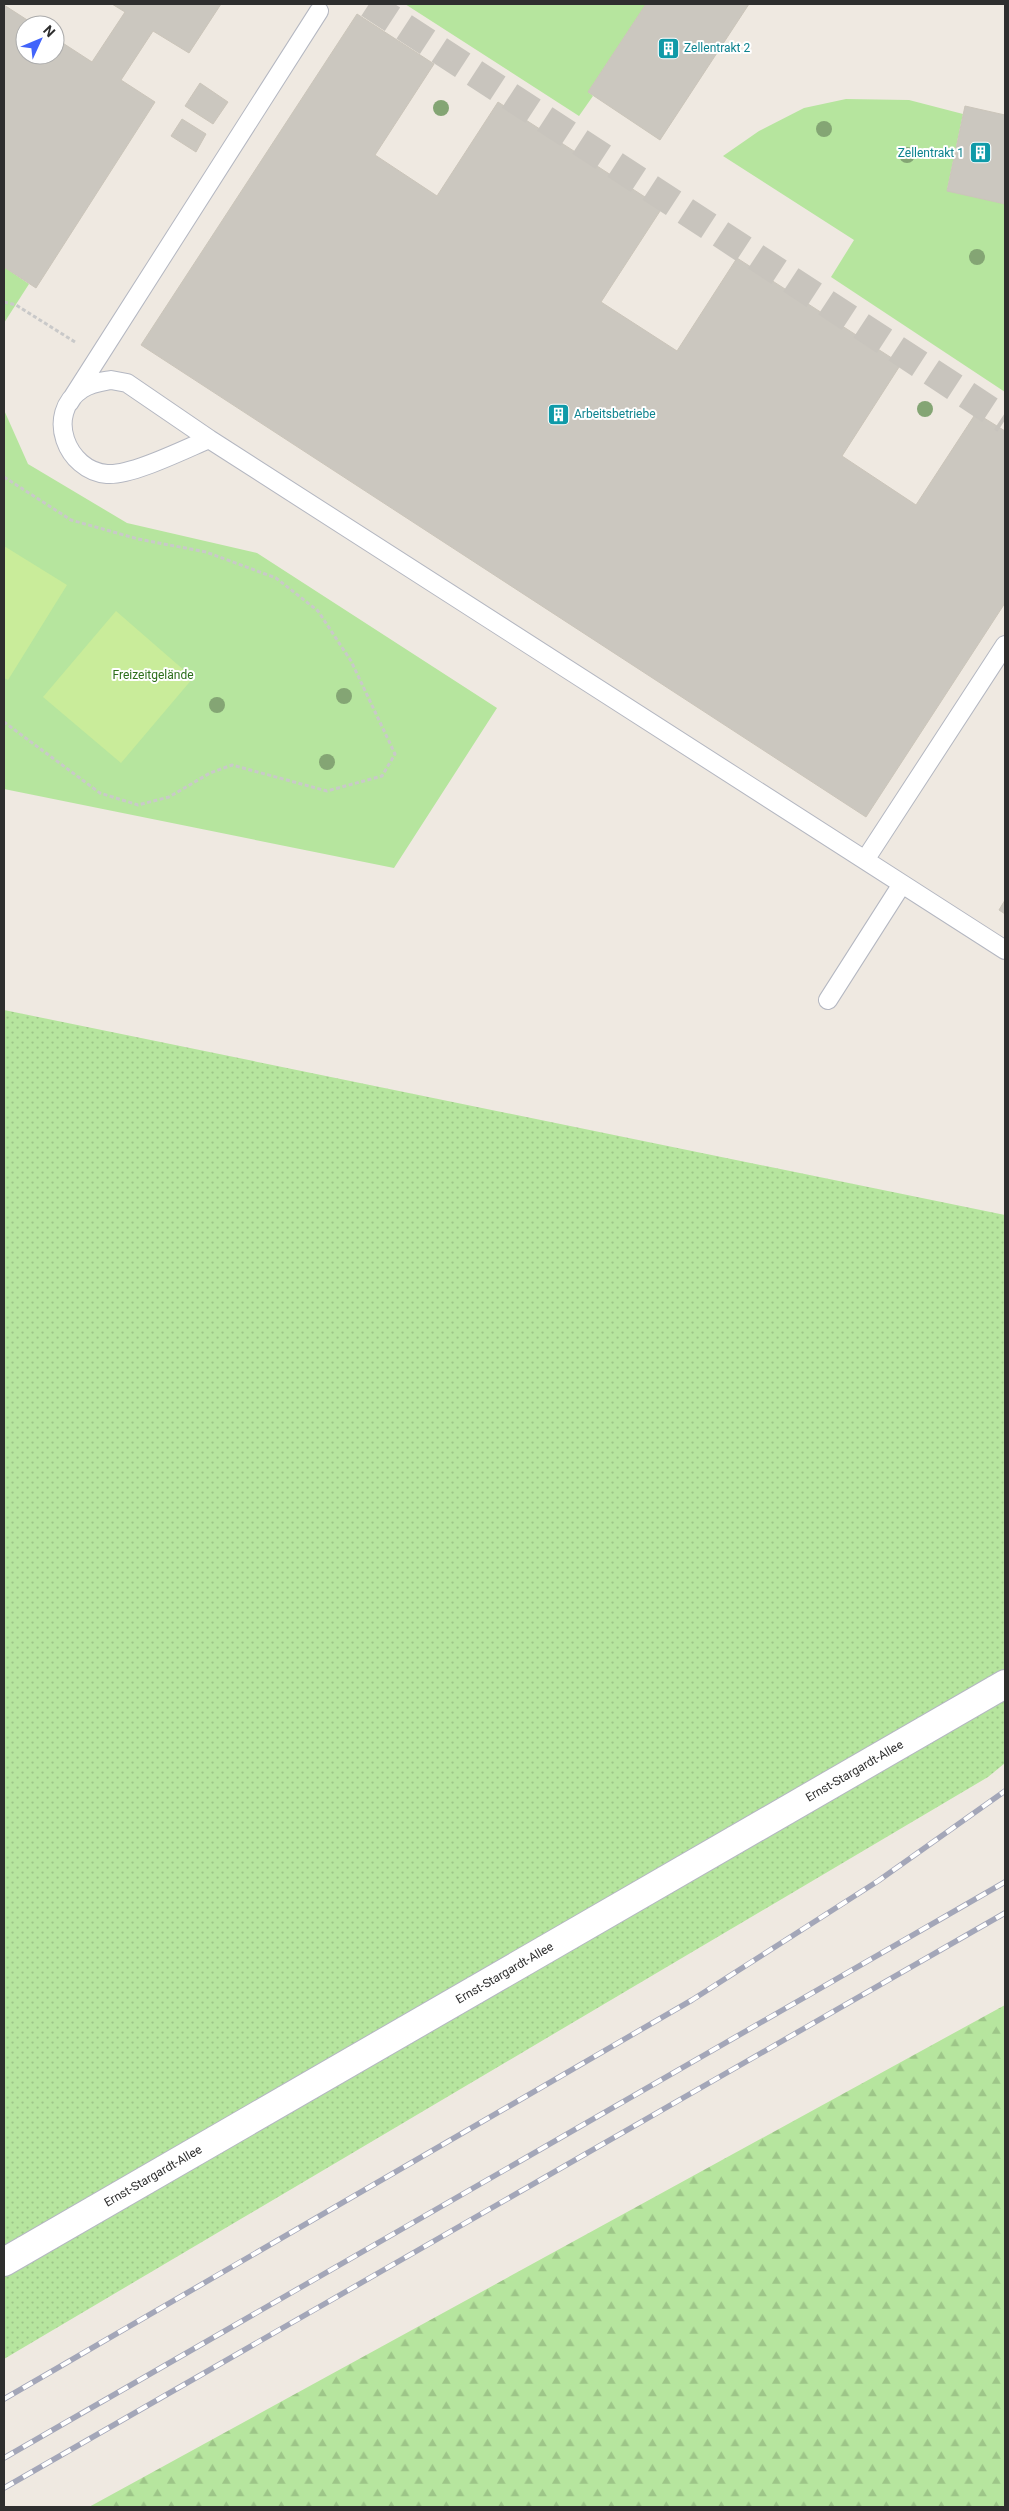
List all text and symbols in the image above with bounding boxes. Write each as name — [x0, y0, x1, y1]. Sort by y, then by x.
north arrow — [15, 15, 65, 65]
text: N — [40, 22, 59, 40]
building icon: Zellentrakt 2 — [656, 36, 680, 60]
place label: Zellentrakt 2 — [684, 41, 751, 55]
building icon: Zellentrakt 1 — [968, 141, 992, 165]
place label: Zellentrakt 1 — [898, 146, 964, 160]
building icon: Arbeitsbetriebe — [546, 402, 570, 426]
place label: Arbeitsbetriebe — [574, 407, 656, 421]
park label: Freizeitgelände — [112, 668, 194, 682]
street label: Ernst-Stargardt-Allee — [803, 1737, 906, 1805]
street label: Ernst-Stargardt-Allee — [453, 1939, 556, 2007]
street label: Ernst-Stargardt-Allee — [102, 2142, 204, 2210]

